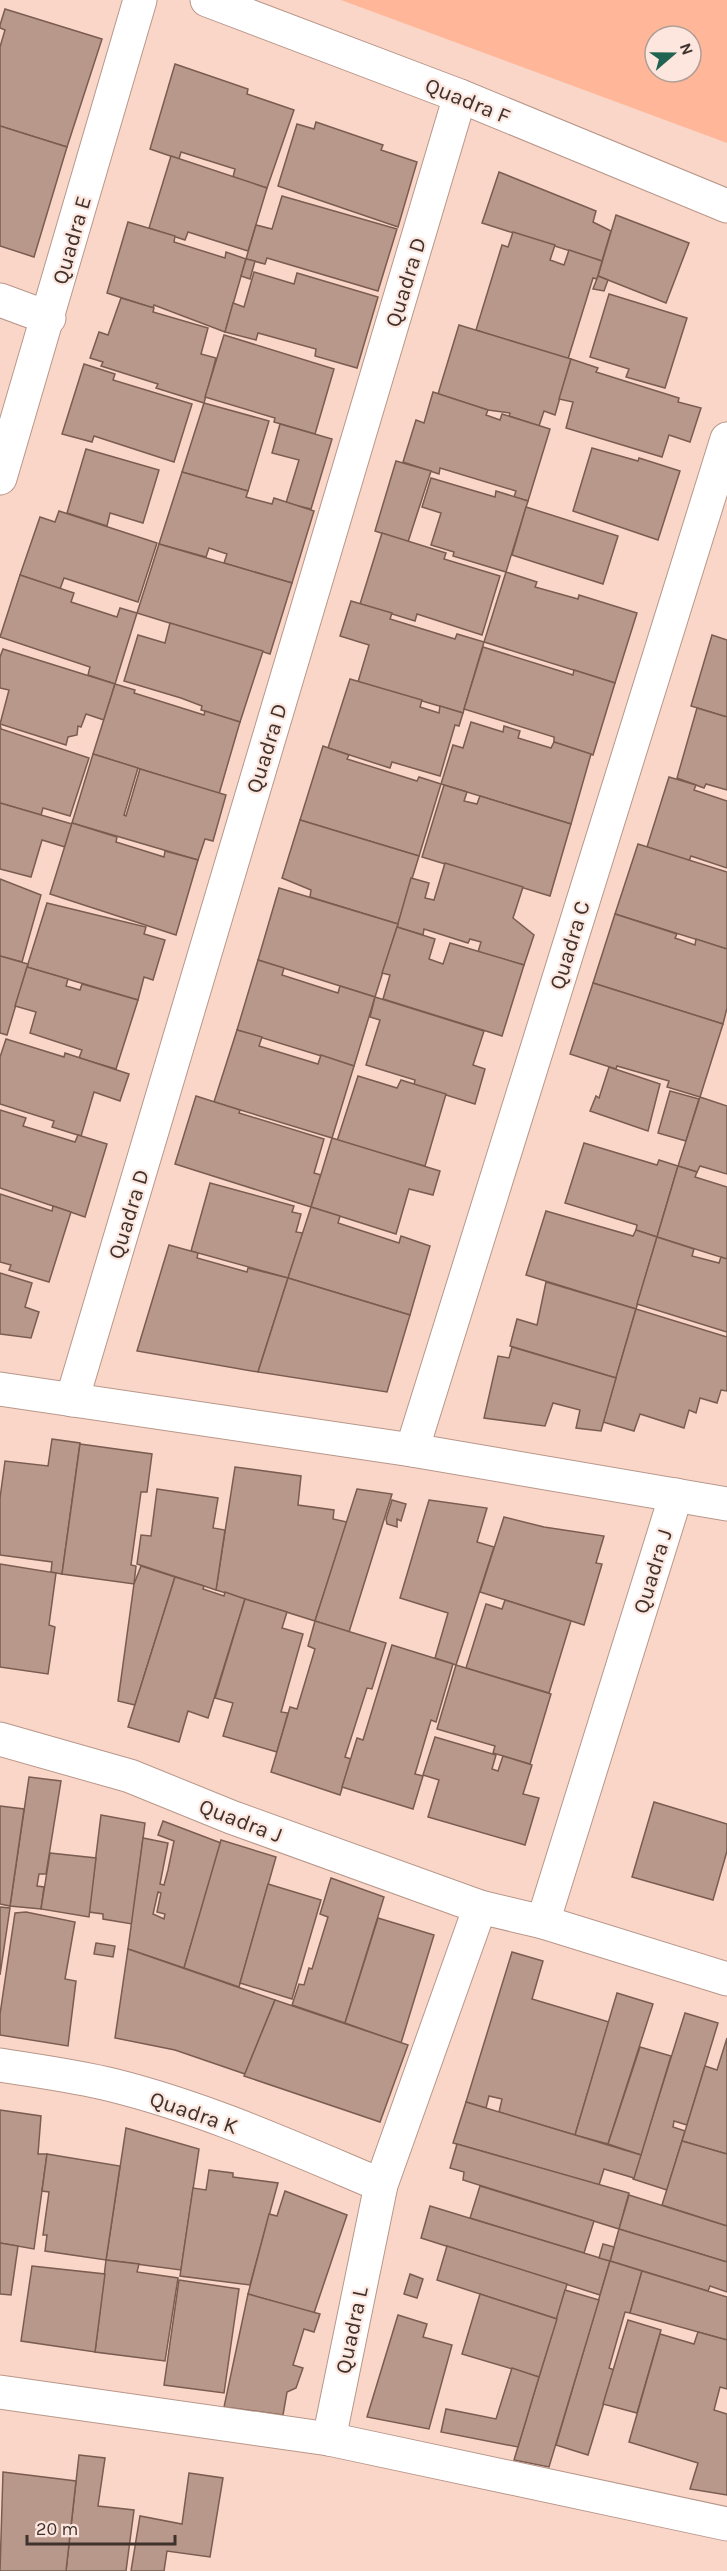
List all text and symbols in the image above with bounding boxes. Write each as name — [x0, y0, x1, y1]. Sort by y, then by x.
north arrow — [643, 24, 703, 84]
text: N — [676, 40, 698, 58]
street label: Quadra F — [421, 72, 514, 130]
street label: Quadra E — [47, 193, 97, 287]
street label: Quadra D — [380, 234, 432, 330]
street label: Quadra D — [241, 700, 293, 796]
street label: Quadra C — [544, 898, 596, 993]
street label: Quadra D — [103, 1166, 155, 1262]
street label: Quadra J — [628, 1526, 678, 1617]
street label: Quadra J — [195, 1793, 286, 1849]
street label: Quadra K — [146, 2086, 241, 2140]
street label: Quadra L — [330, 2284, 374, 2376]
scale bar — [27, 2508, 176, 2546]
text: 20 m — [36, 2518, 78, 2540]

